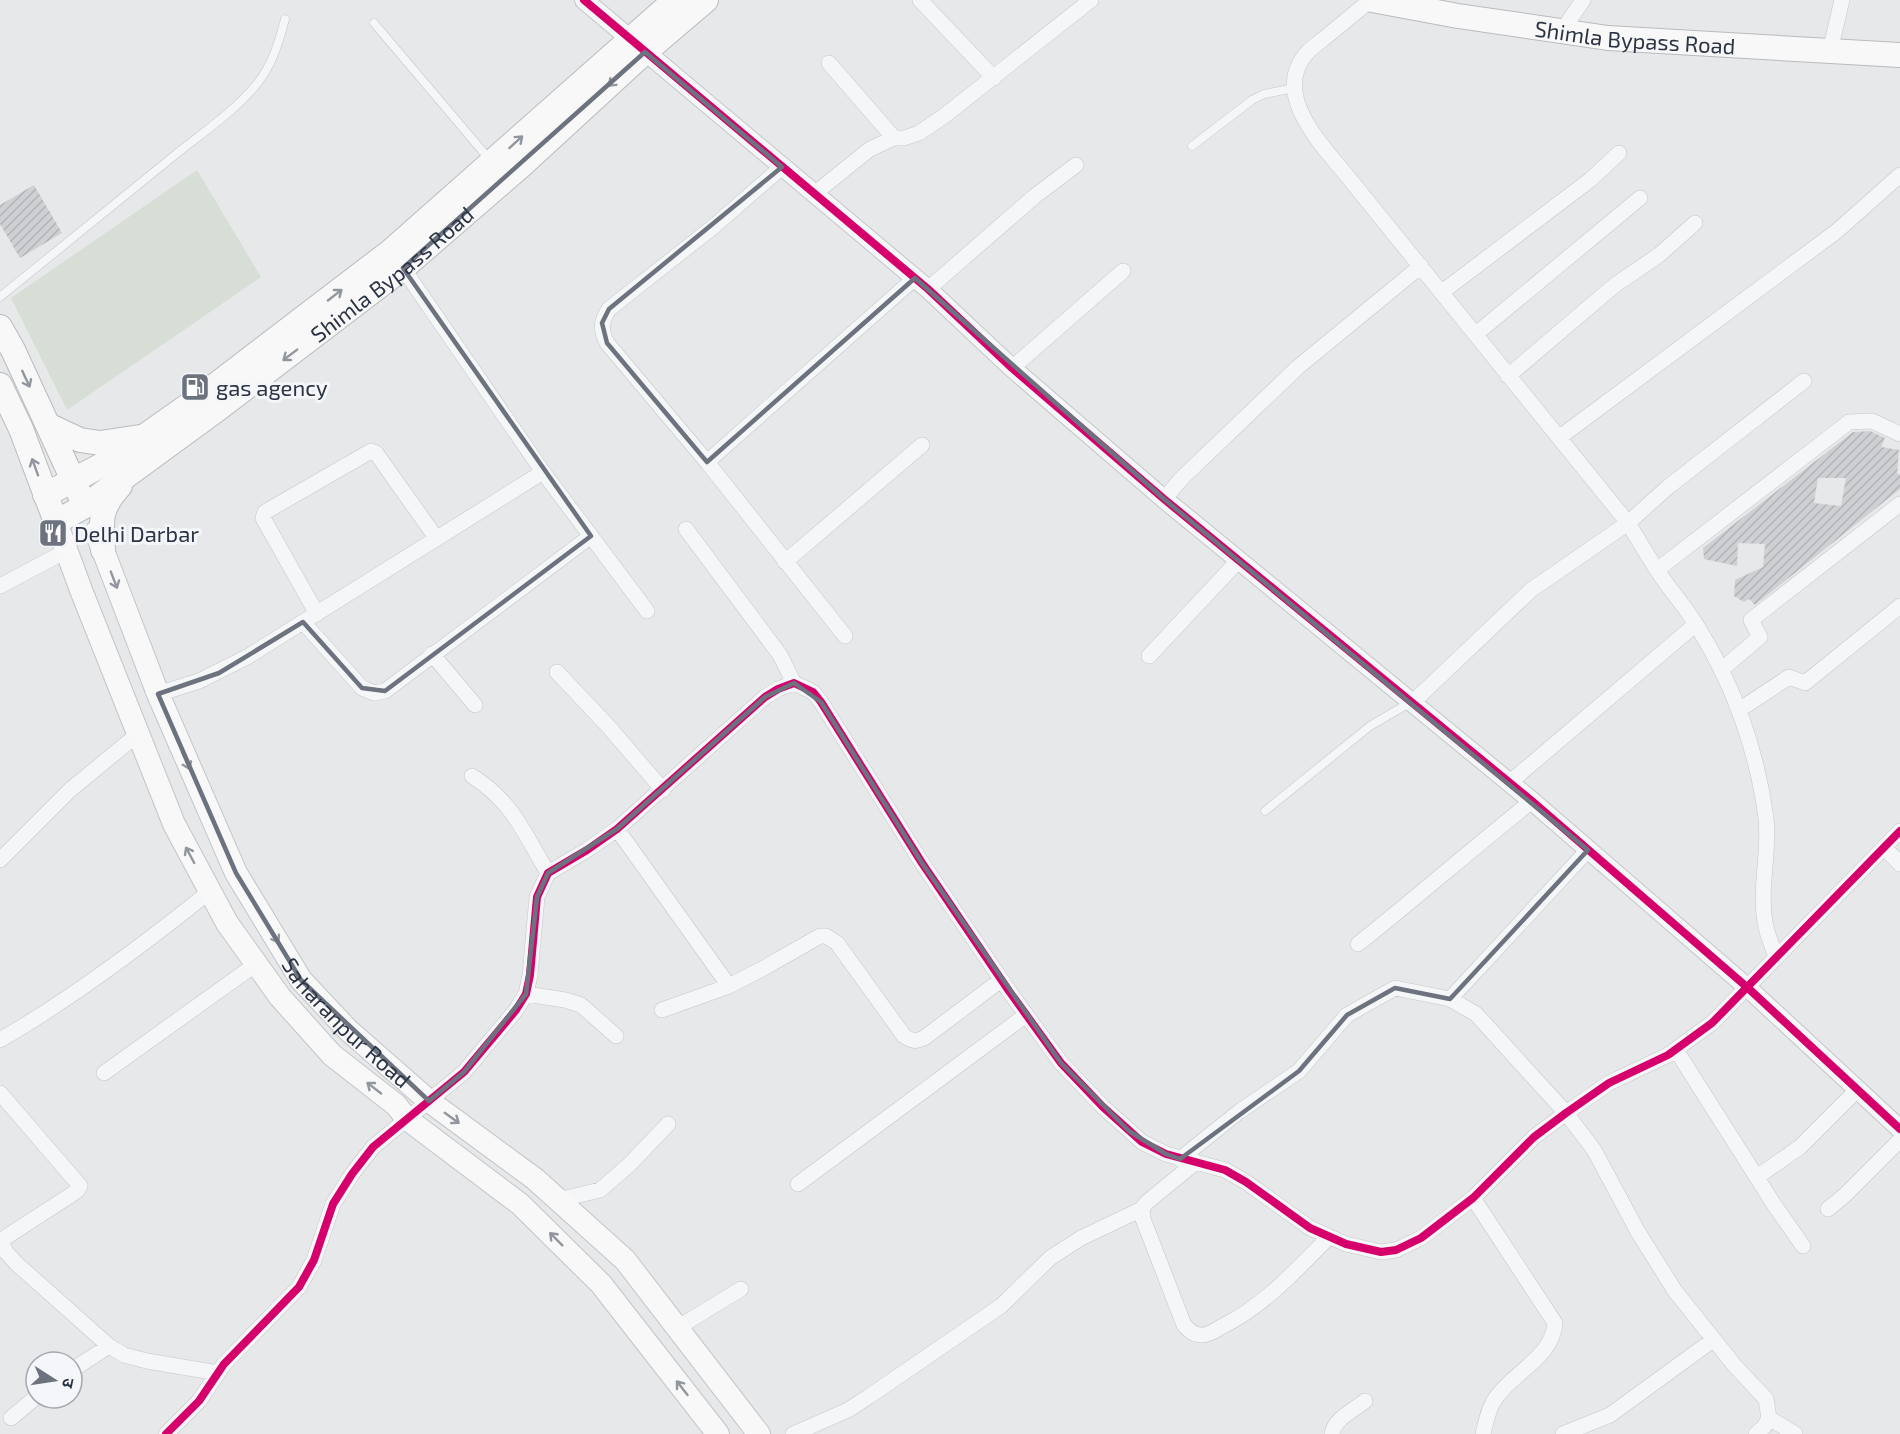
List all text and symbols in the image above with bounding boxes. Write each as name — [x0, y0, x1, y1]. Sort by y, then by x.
street label: Shimla Bypass Road — [1533, 14, 1736, 58]
one-way arrow — [607, 73, 622, 87]
one-way arrow — [508, 136, 523, 150]
street label: Shimla Bypass Road — [305, 200, 478, 347]
one-way arrow — [327, 289, 343, 302]
one-way arrow — [282, 348, 298, 361]
one-way arrow — [21, 370, 33, 388]
fuel station icon: gas agency — [179, 371, 211, 403]
place label: gas agency — [216, 374, 328, 400]
one-way arrow — [29, 459, 40, 477]
restaurant icon: Delhi Darbar — [37, 517, 69, 549]
place label: Delhi Darbar — [74, 520, 199, 546]
one-way arrow — [109, 570, 120, 589]
one-way arrow — [181, 751, 192, 770]
one-way arrow — [184, 847, 196, 864]
one-way arrow — [268, 926, 280, 943]
street label: Saharanpur Road — [277, 953, 416, 1092]
one-way arrow — [367, 1082, 383, 1095]
one-way arrow — [444, 1112, 460, 1124]
one-way arrow — [549, 1232, 563, 1247]
north arrow — [24, 1350, 84, 1410]
text: उ — [59, 1377, 79, 1390]
one-way arrow — [675, 1380, 688, 1396]

